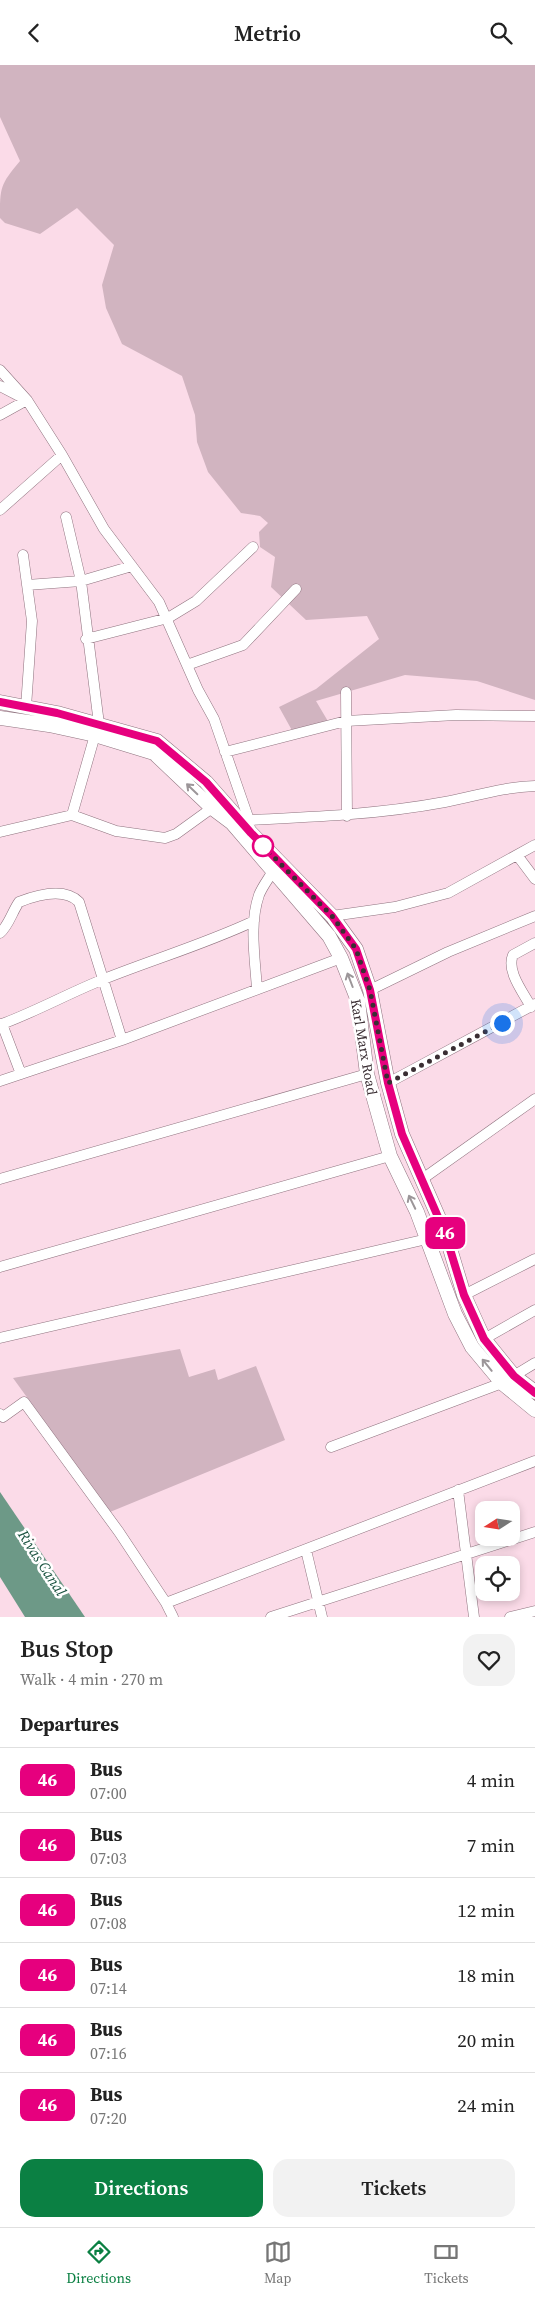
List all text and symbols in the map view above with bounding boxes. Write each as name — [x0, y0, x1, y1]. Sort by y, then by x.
text: Metrio — [234, 18, 301, 48]
icon: back — [20, 19, 48, 47]
icon: search — [487, 19, 515, 47]
one-way arrow — [186, 783, 199, 795]
unlabelled marker — [252, 835, 274, 857]
one-way arrow — [345, 973, 354, 988]
street label: Karl Marx Road — [346, 997, 382, 1097]
your location — [490, 1011, 515, 1036]
one-way arrow — [407, 1195, 417, 1210]
line badge: 46 — [422, 1217, 468, 1249]
text: 46 — [435, 1220, 455, 1245]
one-way arrow — [481, 1359, 492, 1372]
north arrow — [475, 1501, 520, 1546]
map controls — [475, 1501, 520, 1601]
water label: Rivas Canal — [13, 1525, 72, 1601]
button: locate — [475, 1556, 520, 1601]
text: Bus Stop — [20, 1632, 113, 1665]
button: heart — [463, 1634, 515, 1686]
text: Walk · 4 min · 270 m — [20, 1668, 163, 1690]
text: Departures — [20, 1711, 119, 1737]
text: Bus — [90, 1756, 122, 1782]
text: 46 — [38, 1767, 57, 1792]
text: 4 min — [467, 1767, 515, 1793]
text: 07:00 — [90, 1782, 127, 1804]
text: Bus — [90, 1821, 122, 1847]
text: 46 — [38, 1832, 57, 1857]
text: 7 min — [467, 1832, 515, 1858]
text: 07:03 — [90, 1847, 127, 1869]
text: Bus — [90, 1886, 122, 1912]
text: 46 — [38, 1897, 57, 1922]
text: 12 min — [457, 1897, 515, 1923]
text: 07:08 — [90, 1912, 127, 1934]
text: Bus — [90, 1951, 122, 1977]
text: 46 — [38, 1962, 57, 1987]
text: 18 min — [457, 1962, 515, 1988]
text: 07:14 — [90, 1977, 127, 1999]
text: Bus — [90, 2016, 122, 2042]
text: 46 — [38, 2027, 57, 2052]
text: 20 min — [457, 2027, 515, 2053]
text: 07:16 — [90, 2042, 127, 2064]
text: Bus — [90, 2081, 122, 2107]
text: 46 — [38, 2092, 57, 2117]
text: 24 min — [457, 2092, 515, 2118]
text: 07:20 — [90, 2107, 127, 2129]
button: Directions — [20, 2159, 263, 2217]
button: Tickets — [273, 2159, 515, 2217]
tab: Directions — [66, 2238, 131, 2288]
tab: Map — [264, 2238, 292, 2288]
tab: Tickets — [424, 2238, 469, 2288]

